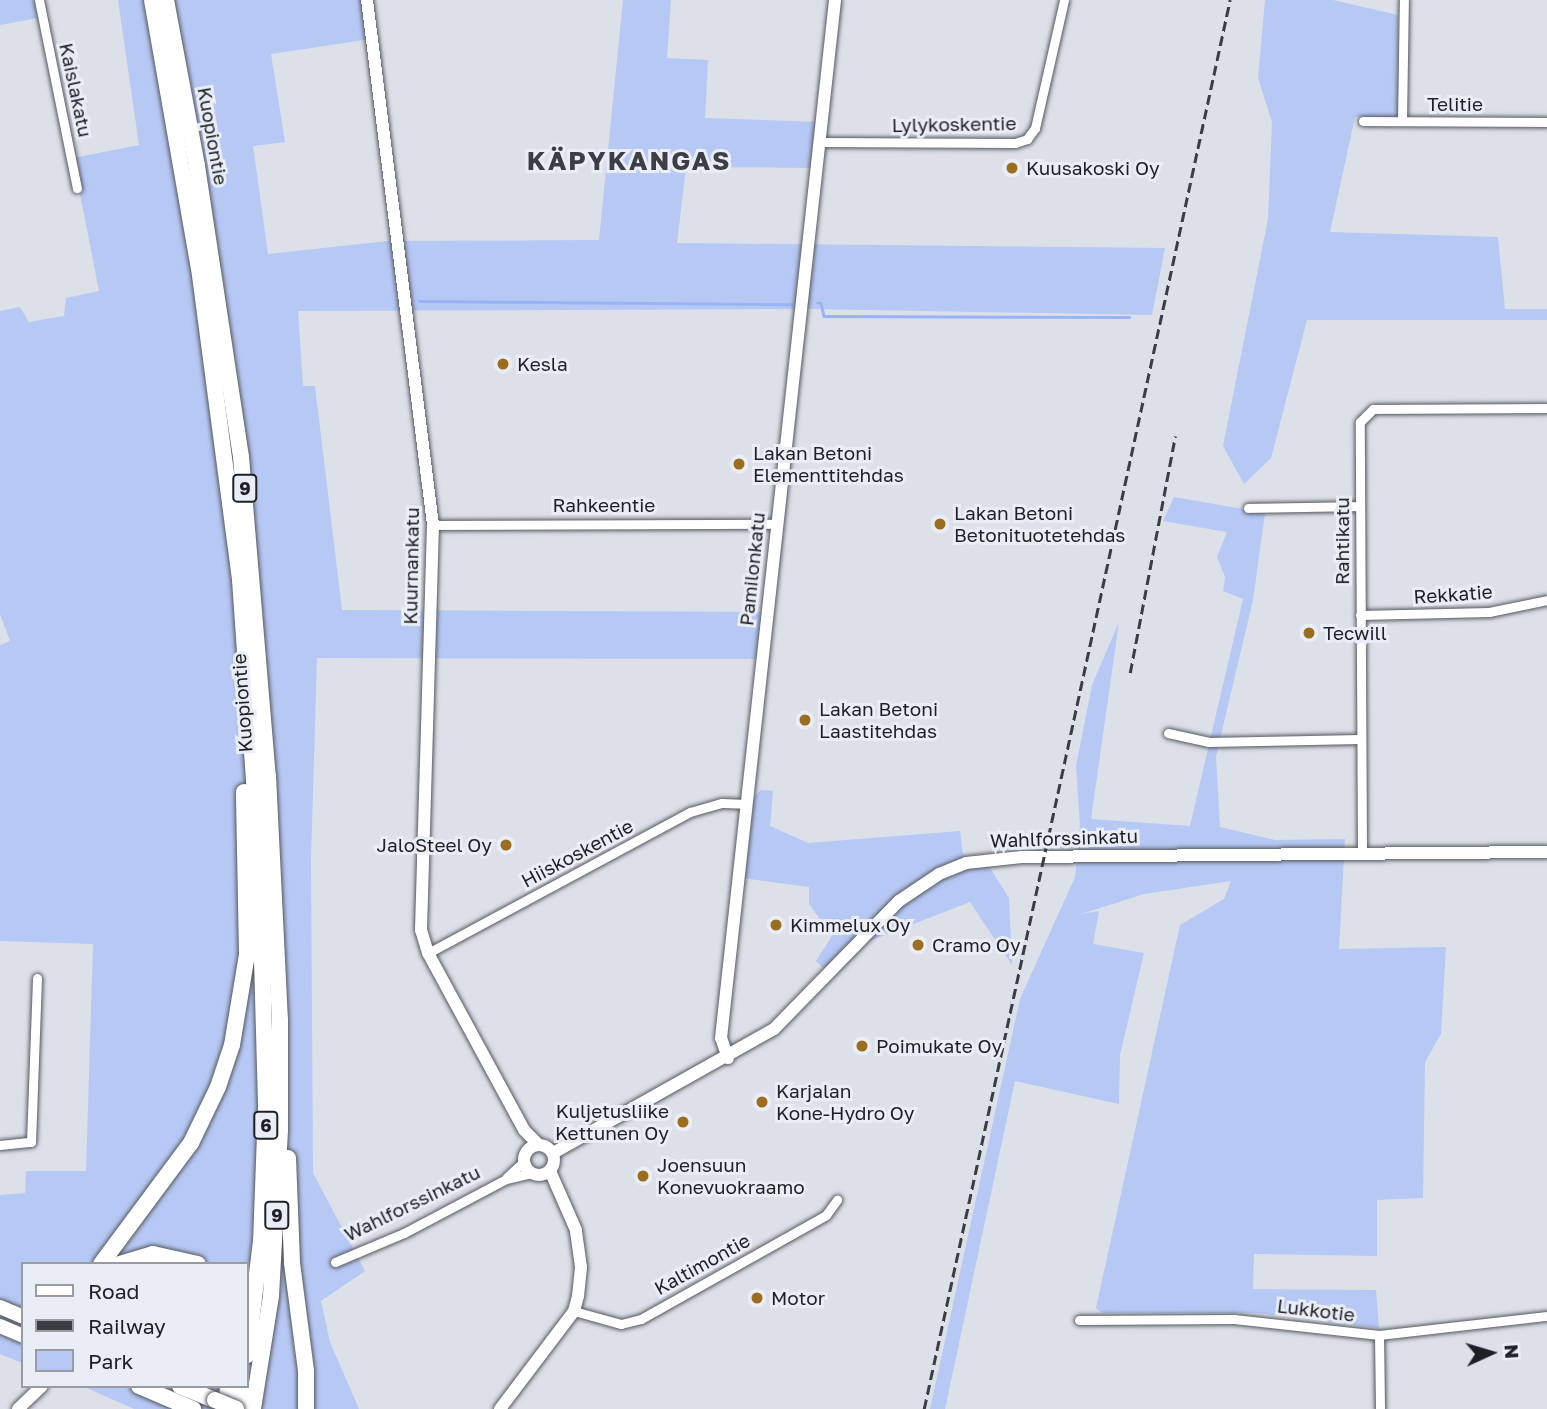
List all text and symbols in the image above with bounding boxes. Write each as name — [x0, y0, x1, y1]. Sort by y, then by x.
street label: Kaislakatu — [55, 41, 97, 139]
street label: Kuopiontie — [193, 85, 233, 187]
street label: Telitie — [1427, 93, 1483, 115]
street label: Lylykoskentie — [891, 112, 1017, 136]
district label: KÄPYKANGAS — [528, 145, 730, 177]
place label: Kuusakoski Oy — [1026, 157, 1160, 179]
marker: Kuusakoski Oy — [1004, 160, 1020, 176]
place label: Kesla — [517, 353, 568, 375]
marker: Kesla — [495, 356, 511, 372]
place label: Lakan Betoni Elementtitehdas — [753, 442, 904, 486]
marker: Lakan Betoni Elementtitehdas — [731, 456, 747, 472]
road number: 9 — [231, 474, 259, 502]
street label: Rahkeentie — [553, 494, 655, 516]
street label: Rahtikatu — [1331, 497, 1353, 585]
place label: Lakan Betoni Betonituotetehdas — [954, 502, 1125, 546]
street label: Kuurnankatu — [399, 507, 423, 625]
street label: Pamilonkatu — [735, 511, 769, 627]
marker: Lakan Betoni Betonituotetehdas — [932, 516, 948, 532]
street label: Rekkatie — [1413, 580, 1493, 608]
place label: Tecwill — [1323, 622, 1387, 644]
marker: Tecwill — [1301, 625, 1317, 641]
street label: Kuopiontie — [227, 653, 257, 753]
place label: Lakan Betoni Laastitehdas — [819, 698, 938, 742]
marker: Lakan Betoni Laastitehdas — [797, 712, 813, 728]
street label: Hiiskoskentie — [517, 814, 637, 892]
street label: Wahlforssinkatu — [990, 824, 1138, 852]
place label: JaloSteel Oy — [376, 834, 492, 856]
marker: JaloSteel Oy — [498, 837, 514, 853]
place label: Kimmelux Oy — [790, 914, 910, 936]
marker: Kimmelux Oy — [768, 917, 784, 933]
place label: Cramo Oy — [932, 934, 1021, 956]
marker: Cramo Oy — [910, 937, 926, 953]
place label: Poimukate Oy — [876, 1035, 1002, 1057]
marker: Poimukate Oy — [854, 1038, 870, 1054]
place label: Karjalan Kone-Hydro Oy — [776, 1080, 915, 1124]
marker: Karjalan Kone-Hydro Oy — [754, 1094, 770, 1110]
place label: Kuljetusliike Kettunen Oy — [555, 1100, 669, 1144]
road number: 6 — [252, 1110, 280, 1140]
marker: Kuljetusliike Kettunen Oy — [675, 1114, 691, 1130]
place label: Joensuun Konevuokraamo — [657, 1154, 805, 1198]
street label: Wahlforssinkatu — [340, 1160, 484, 1246]
marker: Joensuun Konevuokraamo — [635, 1168, 651, 1184]
road number: 9 — [263, 1200, 291, 1230]
street label: Kaltimontie — [650, 1228, 754, 1300]
legend — [21, 1262, 248, 1388]
text: Road — [88, 1278, 139, 1304]
place label: Motor — [771, 1287, 825, 1309]
marker: Motor — [749, 1290, 765, 1306]
street label: Lukkotie — [1276, 1294, 1356, 1326]
text: Railway — [88, 1313, 166, 1339]
north arrow — [1456, 1318, 1526, 1388]
text: N — [1500, 1343, 1524, 1360]
text: Park — [88, 1348, 133, 1374]

